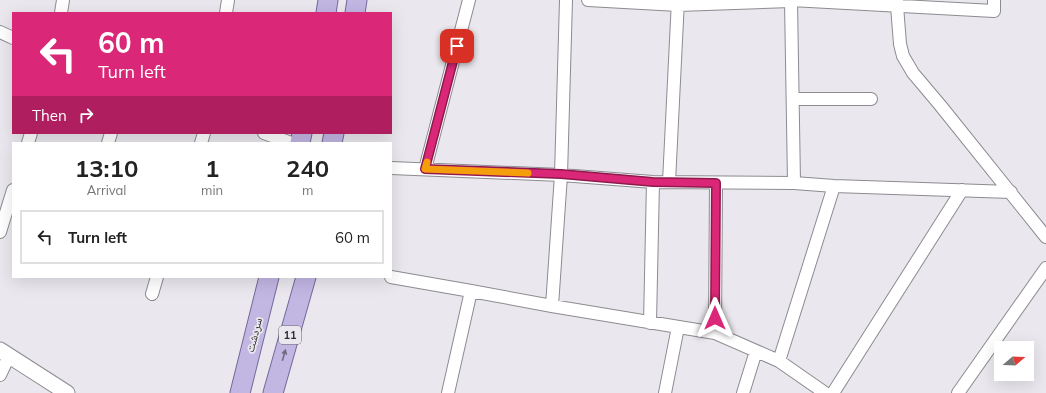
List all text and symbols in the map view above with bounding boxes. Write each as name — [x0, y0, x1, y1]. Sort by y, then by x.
text: 60 m — [98, 25, 164, 60]
icon: left — [32, 28, 84, 80]
pin — [440, 29, 474, 63]
icon: arrive — [446, 35, 468, 57]
text: Turn left — [98, 60, 166, 83]
icon: right — [75, 104, 97, 126]
text: Then — [32, 106, 67, 125]
text: 13:10 — [75, 153, 138, 183]
text: 1 — [205, 153, 219, 183]
text: 240 — [286, 153, 329, 183]
text: Arrival — [87, 182, 126, 198]
text: min — [201, 182, 223, 198]
text: m — [302, 182, 313, 198]
icon: left — [34, 226, 56, 248]
text: Turn left — [68, 228, 127, 247]
text: 60 m — [335, 228, 370, 247]
position arrow — [694, 297, 736, 339]
street label: سردشت — [242, 316, 265, 354]
road number: 11 — [279, 326, 301, 344]
north arrow — [994, 341, 1034, 381]
map controls — [994, 341, 1034, 381]
one-way arrow — [281, 349, 287, 361]

